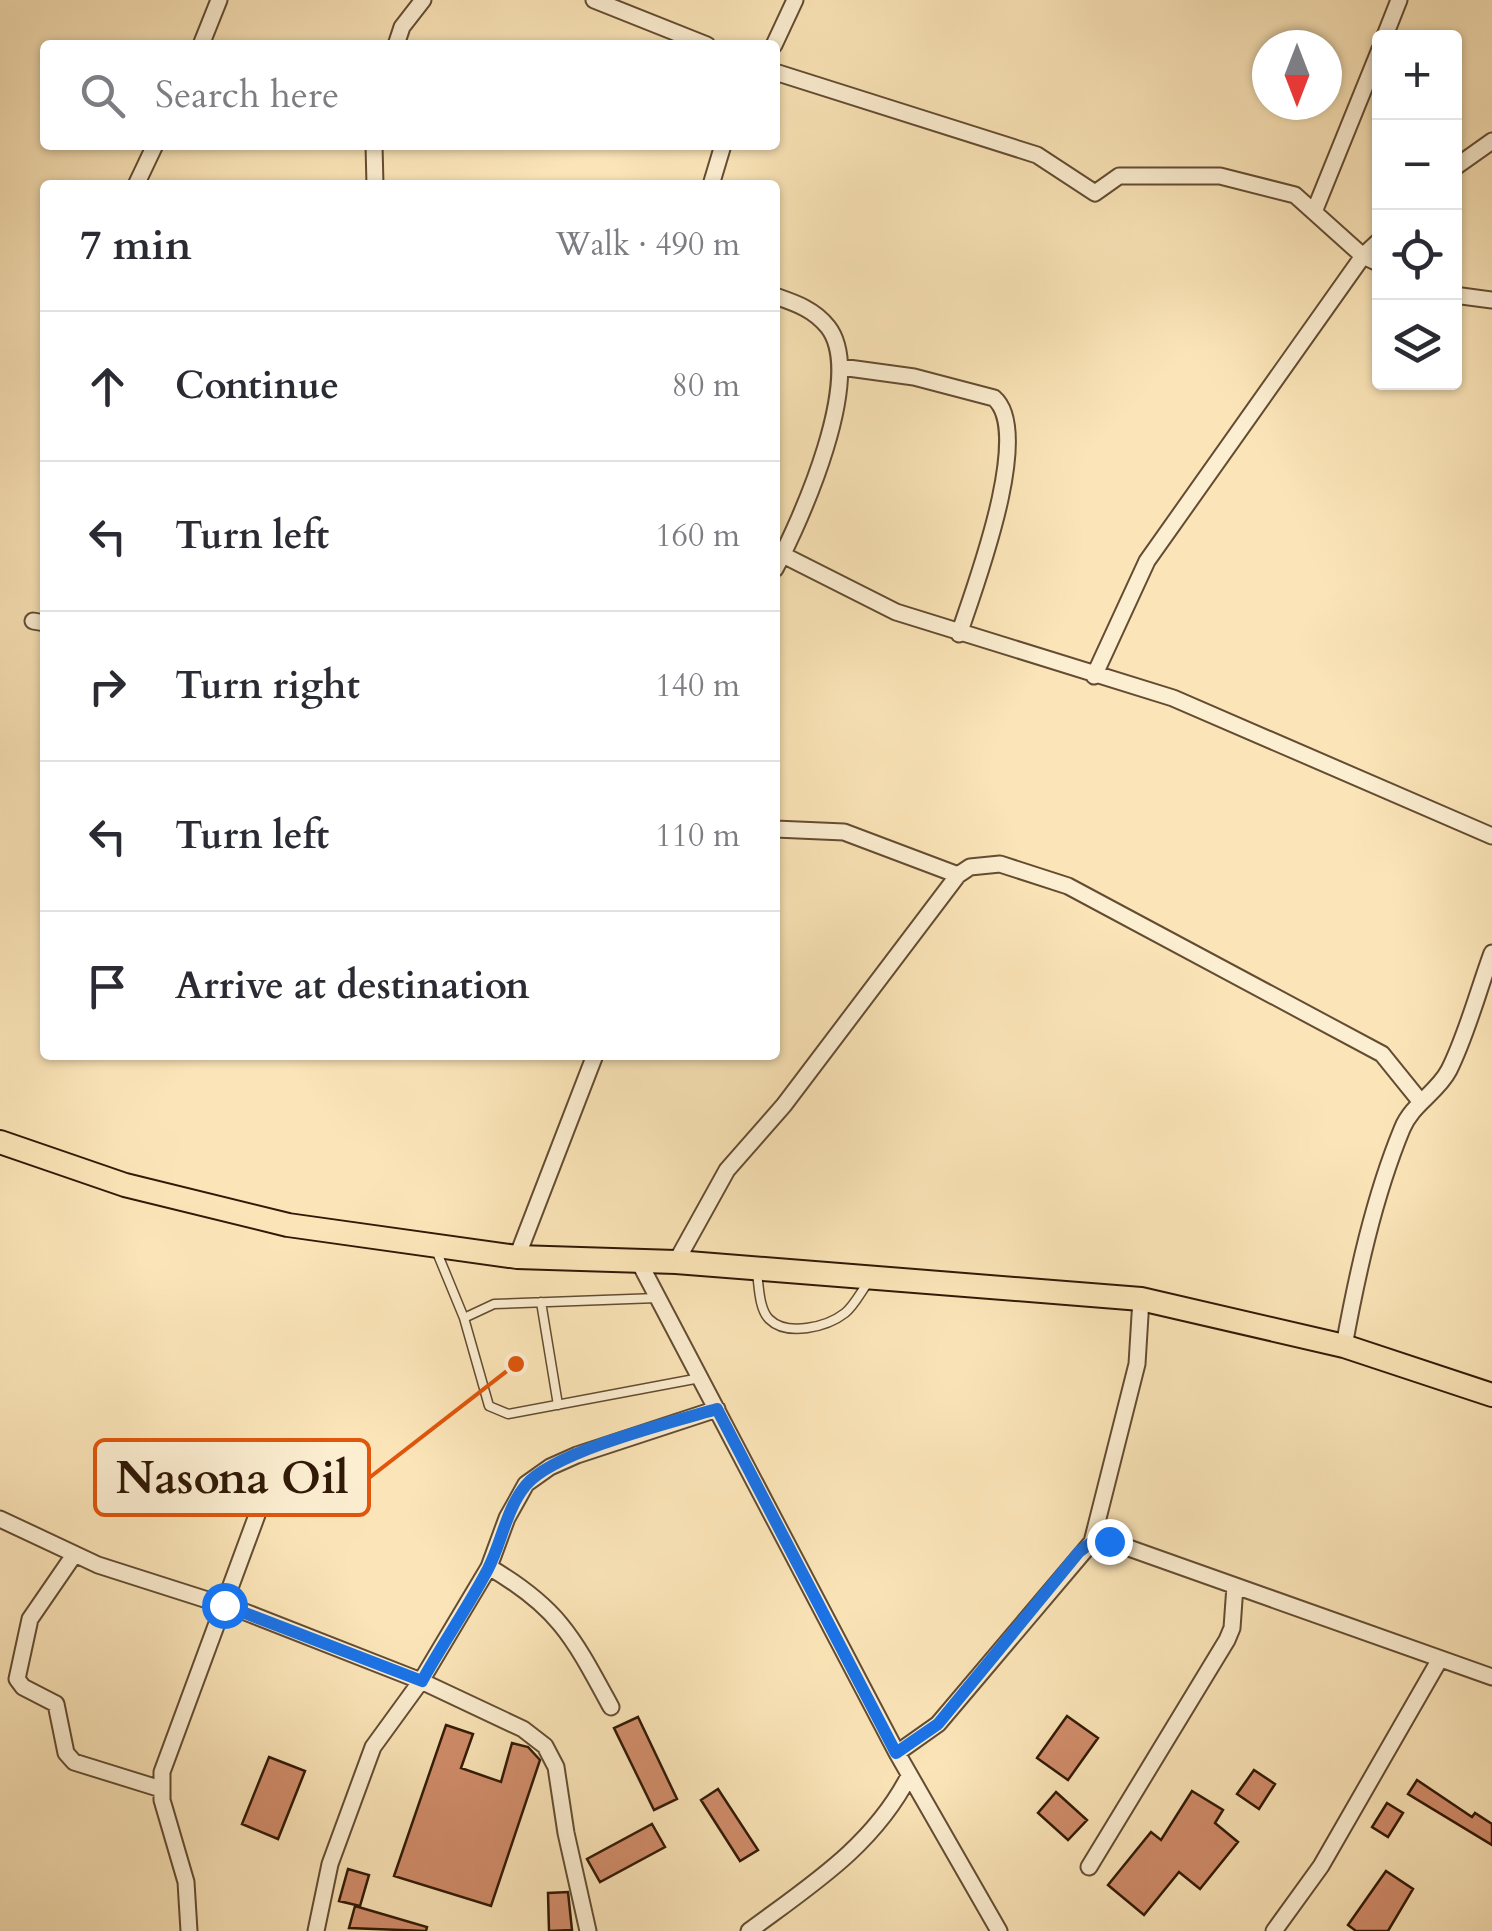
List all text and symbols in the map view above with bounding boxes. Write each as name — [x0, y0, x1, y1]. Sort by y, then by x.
north arrow — [1252, 30, 1342, 120]
map controls — [1372, 30, 1462, 390]
button: + — [1372, 30, 1462, 120]
search box — [40, 40, 780, 150]
icon: search — [75, 68, 130, 123]
text: Search here — [155, 69, 339, 121]
button: − — [1372, 120, 1462, 210]
button: locate — [1372, 210, 1462, 300]
text: 7 min — [80, 217, 192, 274]
text: Walk · 490 m — [555, 223, 740, 267]
button: layers — [1372, 300, 1462, 390]
icon: ahead — [80, 359, 135, 414]
text: Continue — [175, 360, 339, 412]
text: 80 m — [672, 364, 740, 408]
icon: left — [80, 509, 135, 564]
text: Turn left — [175, 510, 329, 562]
text: 160 m — [655, 514, 740, 558]
icon: right — [80, 659, 135, 714]
text: Turn right — [175, 660, 360, 712]
text: 140 m — [655, 664, 740, 708]
icon: left — [80, 809, 135, 864]
text: Turn left — [175, 810, 329, 862]
text: 110 m — [655, 814, 740, 858]
icon: arrive — [80, 959, 135, 1014]
text: Arrive at destination — [175, 960, 530, 1012]
callout: Nasona Oil — [95, 1440, 369, 1515]
text: Nasona Oil — [115, 1448, 349, 1509]
route end — [1087, 1519, 1133, 1565]
route start — [202, 1583, 248, 1629]

